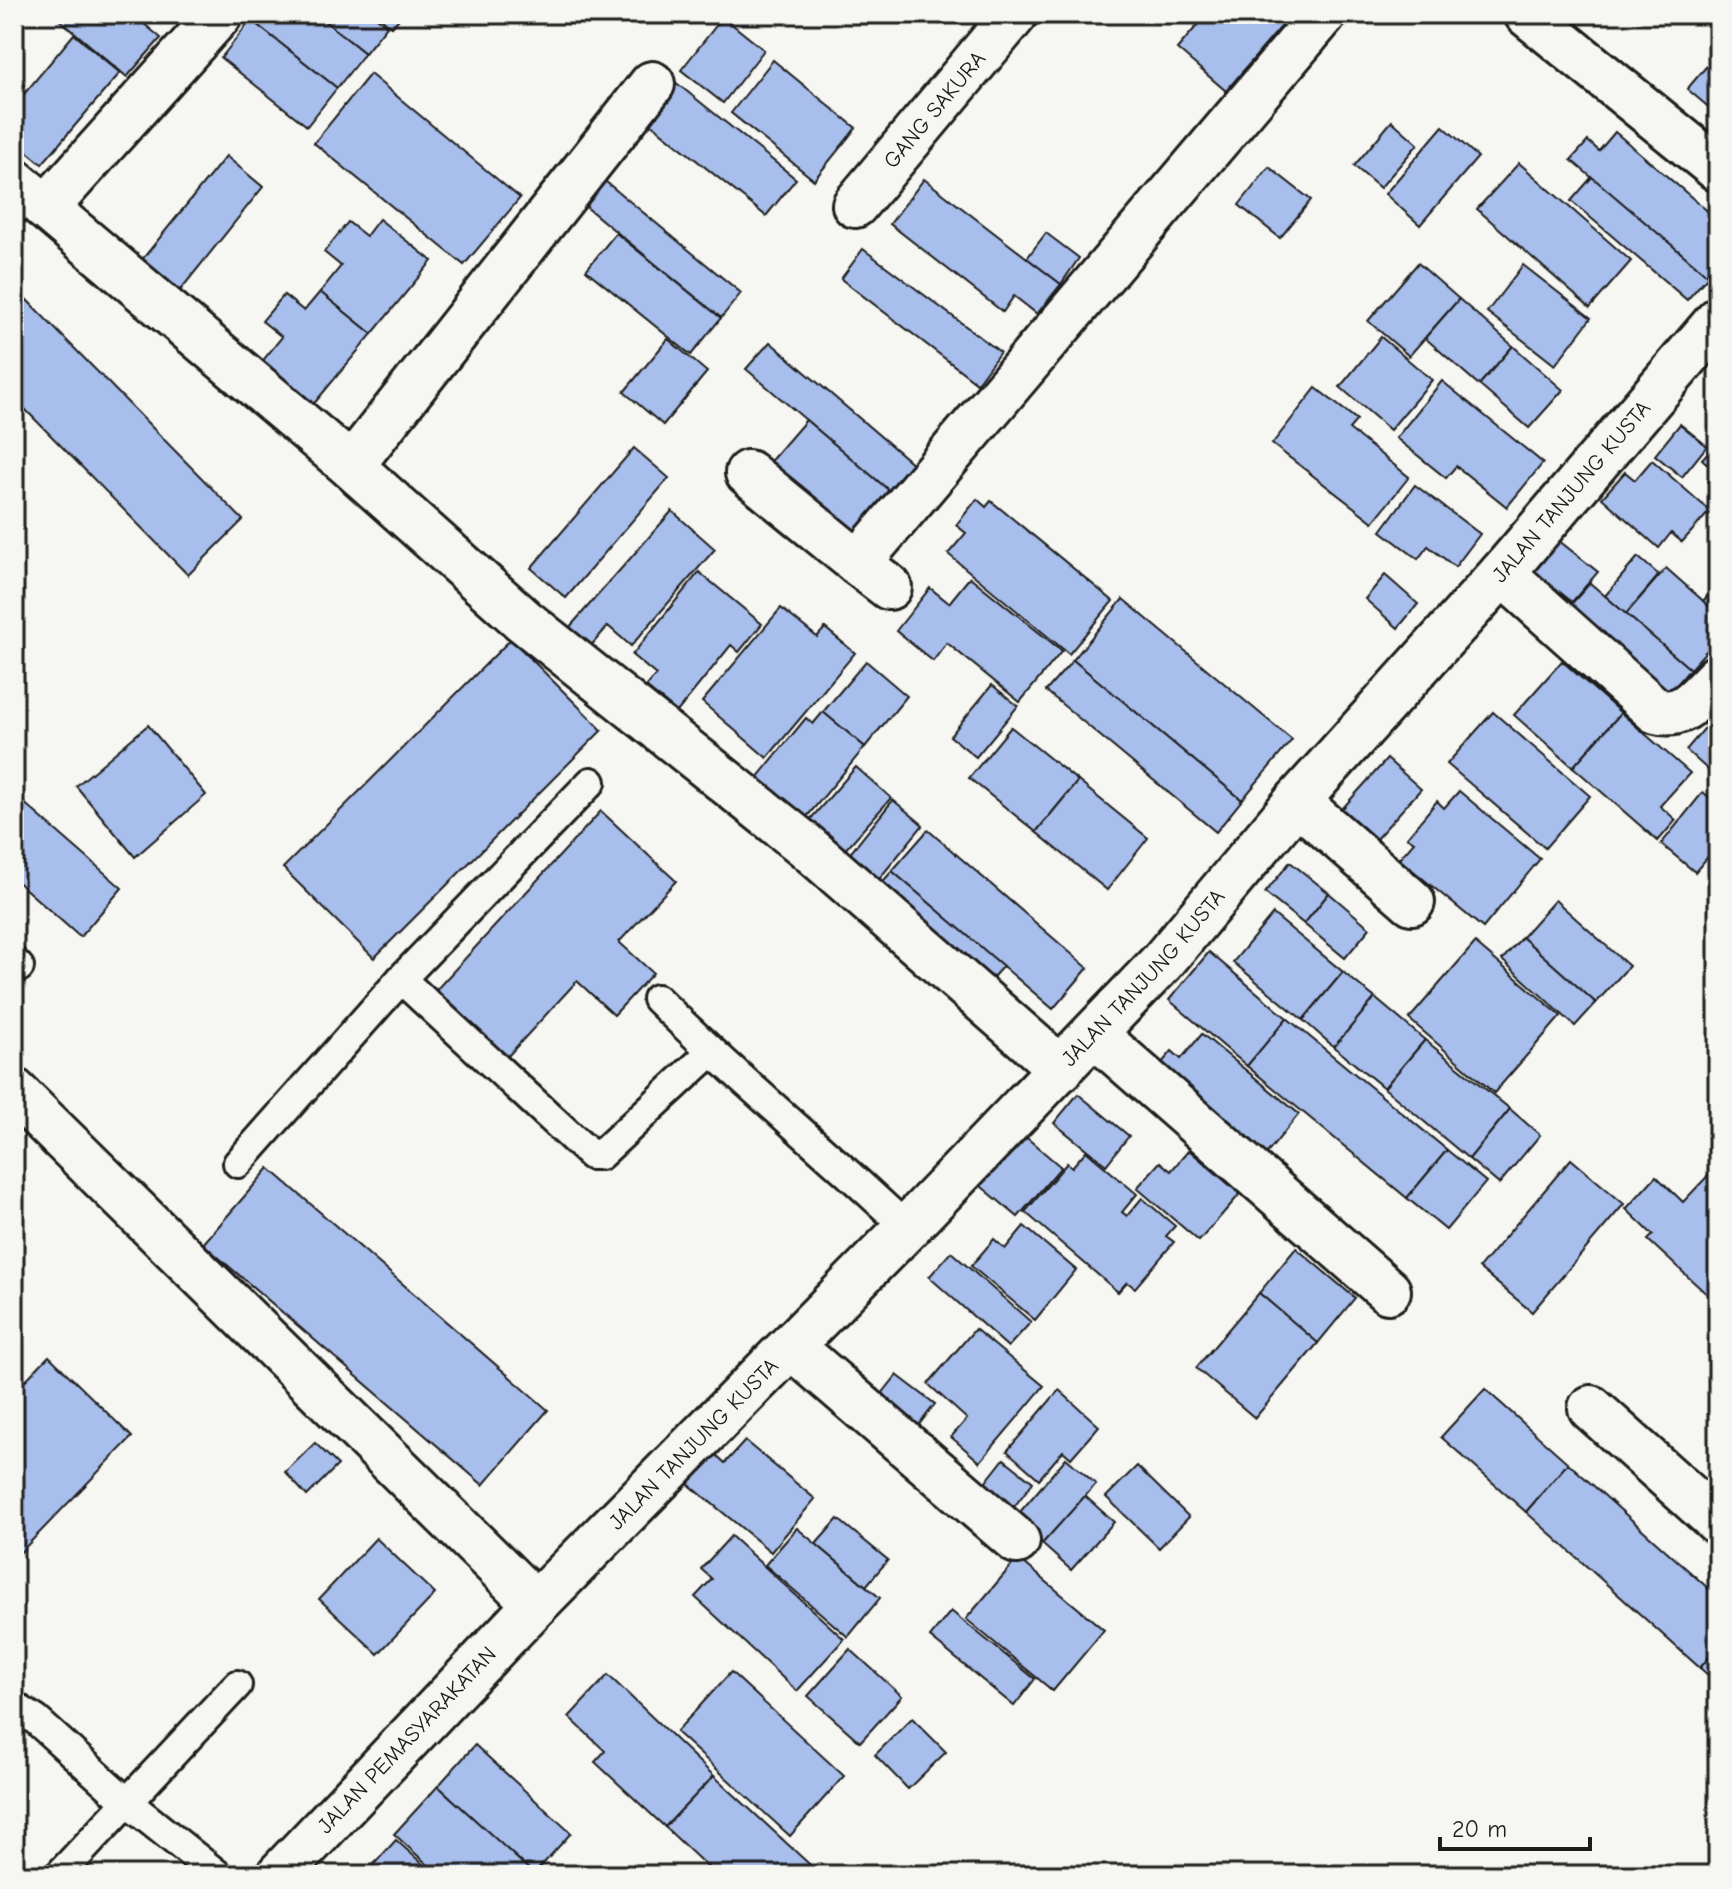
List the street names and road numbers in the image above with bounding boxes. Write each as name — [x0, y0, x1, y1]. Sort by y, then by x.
street label: GANG SAKURA — [878, 46, 991, 174]
street label: JALAN TANJUNG KUSTA — [1487, 395, 1656, 588]
street label: JALAN TANJUNG KUSTA — [1056, 884, 1231, 1072]
street label: JALAN TANJUNG KUSTA — [604, 1353, 784, 1535]
street label: JALAN PEMASYARAKATAN — [312, 1641, 502, 1839]

